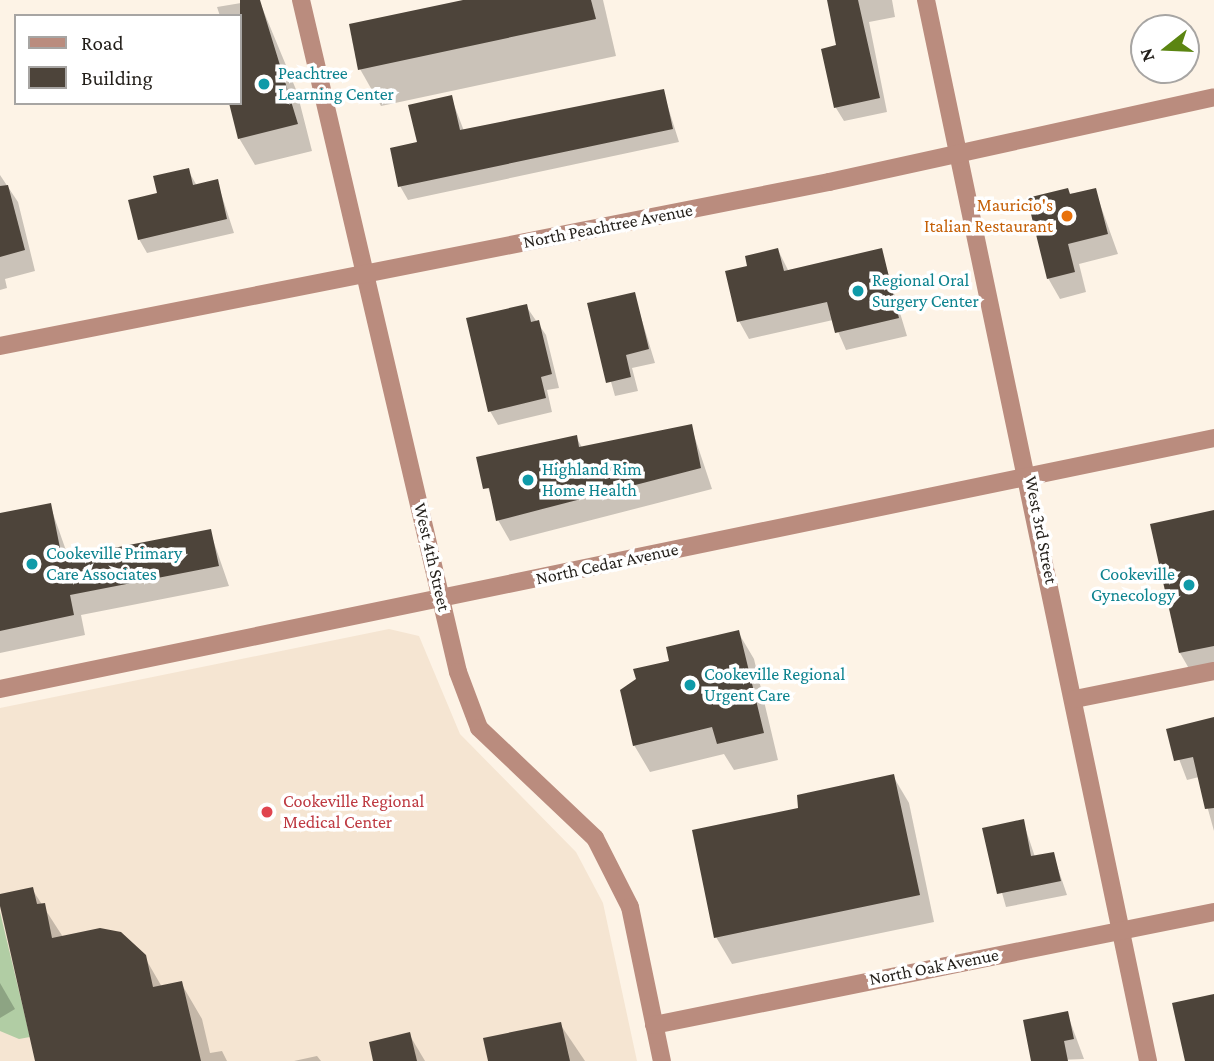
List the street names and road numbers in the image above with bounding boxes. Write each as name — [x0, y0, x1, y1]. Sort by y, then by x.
street label: North Peachtree Avenue — [521, 199, 695, 253]
street label: West 3rd Street — [1020, 474, 1062, 586]
street label: West 4th Street — [409, 501, 455, 613]
street label: North Cedar Avenue — [534, 538, 680, 590]
street label: North Oak Avenue — [867, 944, 1001, 990]

